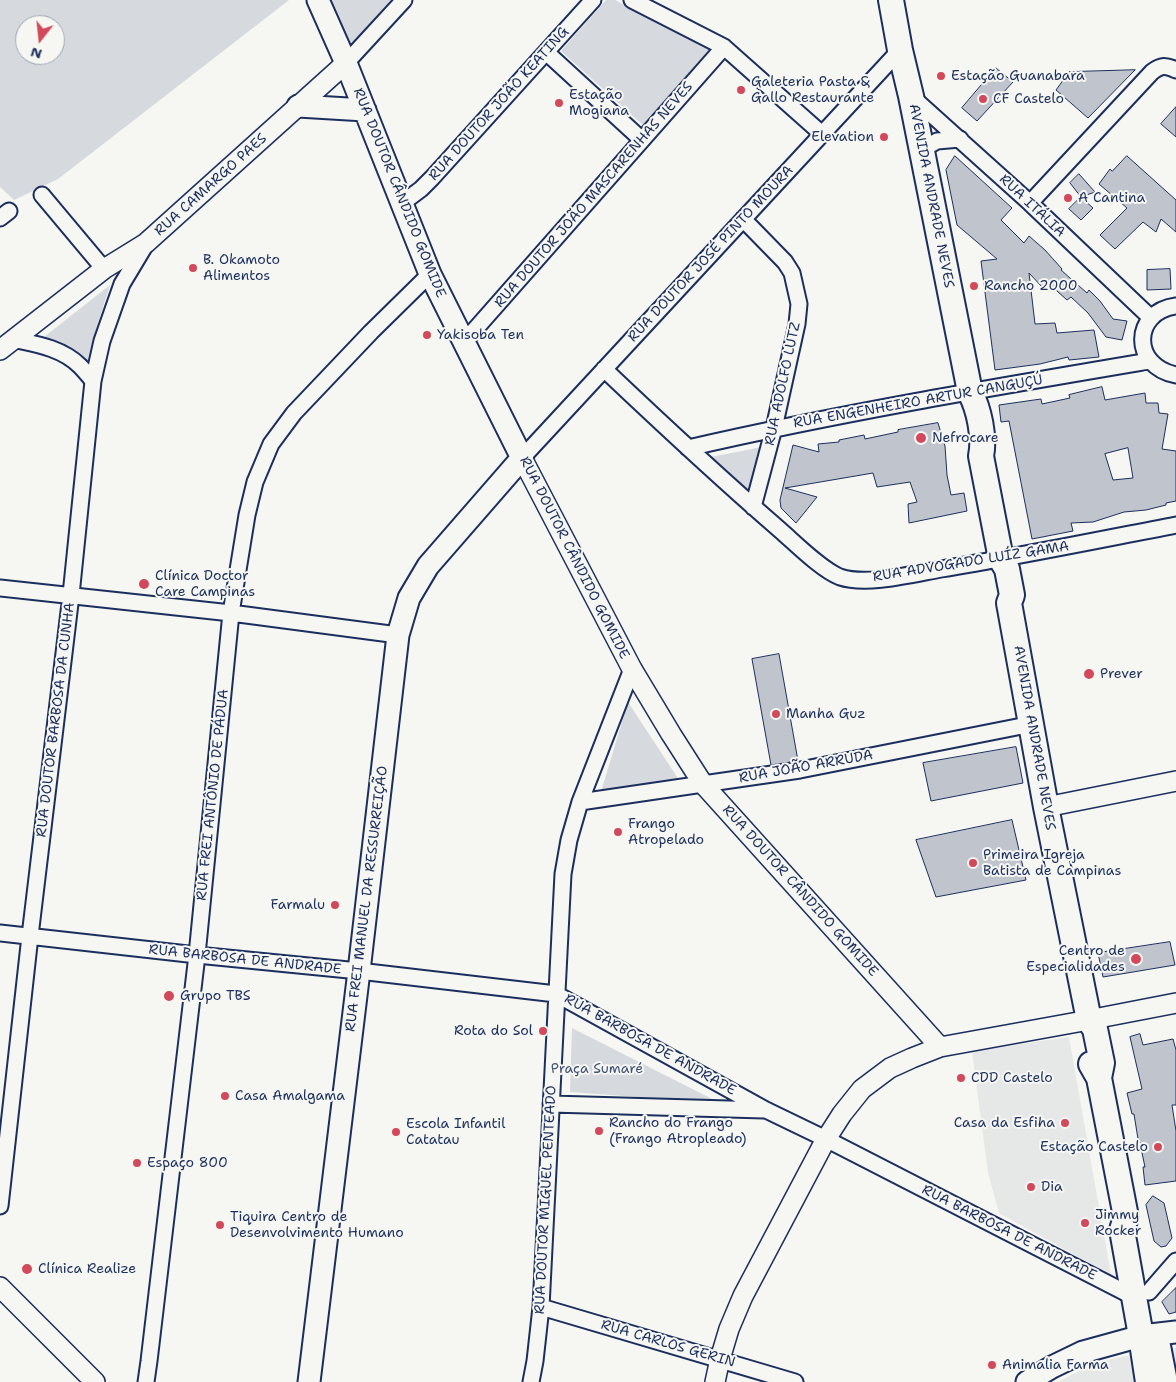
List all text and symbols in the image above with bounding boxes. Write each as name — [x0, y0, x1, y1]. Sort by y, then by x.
north arrow — [15, 15, 65, 65]
street label: RUA DOUTOR JOÃO KEATING — [425, 24, 573, 184]
text: N — [28, 43, 44, 64]
place label: Estação Guanabara — [951, 68, 1085, 84]
marker: Estação Guanabara — [935, 70, 947, 82]
place label: Galeteria Pasta & Gallo Restaurante — [751, 74, 874, 106]
street label: RUA DOUTOR JOÃO MASCARENHAS NEVES — [491, 79, 697, 311]
marker: Galeteria Pasta & Gallo Restaurante — [735, 84, 747, 96]
street label: RUA DOUTOR CÂNDIDO GOMIDE — [349, 86, 449, 300]
place label: Estação Mogiana — [569, 87, 629, 120]
place label: CF Castelo — [993, 91, 1064, 107]
marker: CF Castelo — [977, 93, 989, 105]
marker: Estação Mogiana — [553, 97, 565, 109]
street label: AVENIDA ANDRADE NEVES — [905, 102, 957, 290]
place label: Elevation — [811, 129, 874, 145]
street label: RUA CAMARGO PAES — [152, 130, 270, 240]
marker: Elevation — [878, 131, 890, 143]
street label: RUA DOUTOR JOSÉ PINTO MOURA — [625, 162, 797, 346]
street label: RUA ITÁLIA — [995, 171, 1069, 241]
place label: A Cantina — [1078, 190, 1145, 206]
marker: A Cantina — [1062, 192, 1074, 204]
place label: B. Okamoto Alimentos — [203, 252, 280, 284]
marker: B. Okamoto Alimentos — [187, 262, 199, 274]
place label: Rancho 2000 — [984, 278, 1078, 294]
marker: Rancho 2000 — [968, 280, 980, 292]
street label: RUA ADOLFO LUTZ — [762, 321, 804, 447]
place label: Yakisoba Ten — [437, 327, 524, 343]
marker: Yakisoba Ten — [421, 329, 433, 341]
street label: RUA ENGENHEIRO ARTUR CANGUÇÚ — [792, 372, 1044, 432]
place label: Nefrocare — [932, 430, 999, 446]
marker: Nefrocare — [914, 431, 928, 445]
street label: RUA DOUTOR CÂNDIDO GOMIDE — [516, 454, 632, 662]
street label: RUA ADVOGADO LUÍZ GAMA — [872, 538, 1070, 586]
place label: Clínica Doctor Care Campinas — [155, 568, 255, 600]
marker: Clínica Doctor Care Campinas — [137, 577, 151, 591]
street label: RUA DOUTOR BARBOSA DA CUNHA — [33, 602, 79, 838]
street label: AVENIDA ANDRADE NEVES — [1009, 644, 1059, 832]
place label: Prever — [1100, 666, 1143, 682]
marker: Prever — [1082, 667, 1096, 681]
street label: RUA FREI ANTÔNIO DE PÁDUA — [194, 688, 232, 902]
place label: Manha Guz — [786, 706, 866, 722]
marker: Manha Guz — [770, 708, 782, 720]
street label: RUA JOÃO ARRUDA — [738, 747, 874, 787]
street label: RUA FREI MANUEL DA RESSURREIÇÃO — [342, 765, 392, 1033]
street label: RUA DOUTOR CÂNDIDO GOMIDE — [719, 802, 881, 980]
place label: Frango Atropelado — [628, 816, 704, 849]
marker: Frango Atropelado — [612, 826, 624, 838]
place label: Primeira Igreja Batista de Campinas — [983, 847, 1121, 880]
marker: Primeira Igreja Batista de Campinas — [967, 857, 979, 869]
place label: Farmalu — [271, 897, 325, 913]
marker: Farmalu — [329, 899, 341, 911]
street label: RUA BARBOSA DE ANDRADE — [148, 942, 342, 978]
place label: Centro de Especialidades — [1026, 943, 1125, 976]
marker: Centro de Especialidades — [1129, 952, 1143, 966]
place label: Grupo TBS — [180, 988, 251, 1004]
marker: Grupo TBS — [162, 989, 176, 1003]
street label: RUA BARBOSA DE ANDRADE — [561, 991, 739, 1099]
place label: Rota do Sol — [454, 1023, 533, 1039]
marker: Rota do Sol — [537, 1025, 549, 1037]
park label: Praça Sumaré — [551, 1061, 643, 1077]
place label: CDD Castelo — [971, 1070, 1053, 1086]
marker: CDD Castelo — [955, 1072, 967, 1084]
street label: RUA DOUTOR MIGUEL PENTEADO — [532, 1085, 560, 1315]
place label: Casa Amalgama — [235, 1088, 345, 1104]
marker: Casa Amalgama — [219, 1090, 231, 1102]
place label: Rancho do Frango (Frango Atropleado) — [609, 1115, 747, 1148]
place label: Casa da Esfiha — [954, 1115, 1055, 1131]
place label: Escola Infantil Catatau — [406, 1116, 505, 1148]
marker: Casa da Esfiha — [1059, 1117, 1071, 1129]
marker: Rancho do Frango (Frango Atropleado) — [593, 1125, 605, 1137]
marker: Escola Infantil Catatau — [390, 1126, 402, 1138]
place label: Estação Castelo — [1040, 1139, 1148, 1155]
marker: Estação Castelo — [1152, 1141, 1164, 1153]
place label: Espaço 800 — [147, 1155, 228, 1171]
marker: Espaço 800 — [131, 1157, 143, 1169]
place label: Dia — [1041, 1179, 1063, 1195]
marker: Dia — [1025, 1181, 1037, 1193]
street label: RUA BARBOSA DE ANDRADE — [919, 1182, 1099, 1284]
place label: Jimmy Rocker — [1095, 1207, 1141, 1240]
place label: Tiquira Centro de Desenvolvimento Humano — [230, 1209, 404, 1242]
marker: Jimmy Rocker — [1079, 1217, 1091, 1229]
marker: Tiquira Centro de Desenvolvimento Humano — [214, 1219, 226, 1231]
place label: Clínica Realize — [38, 1261, 136, 1277]
marker: Clínica Realize — [20, 1262, 34, 1276]
street label: RUA CARLOS GERIN — [599, 1317, 737, 1371]
place label: Animalia Farma — [1002, 1357, 1109, 1373]
marker: Animalia Farma — [986, 1359, 998, 1371]

